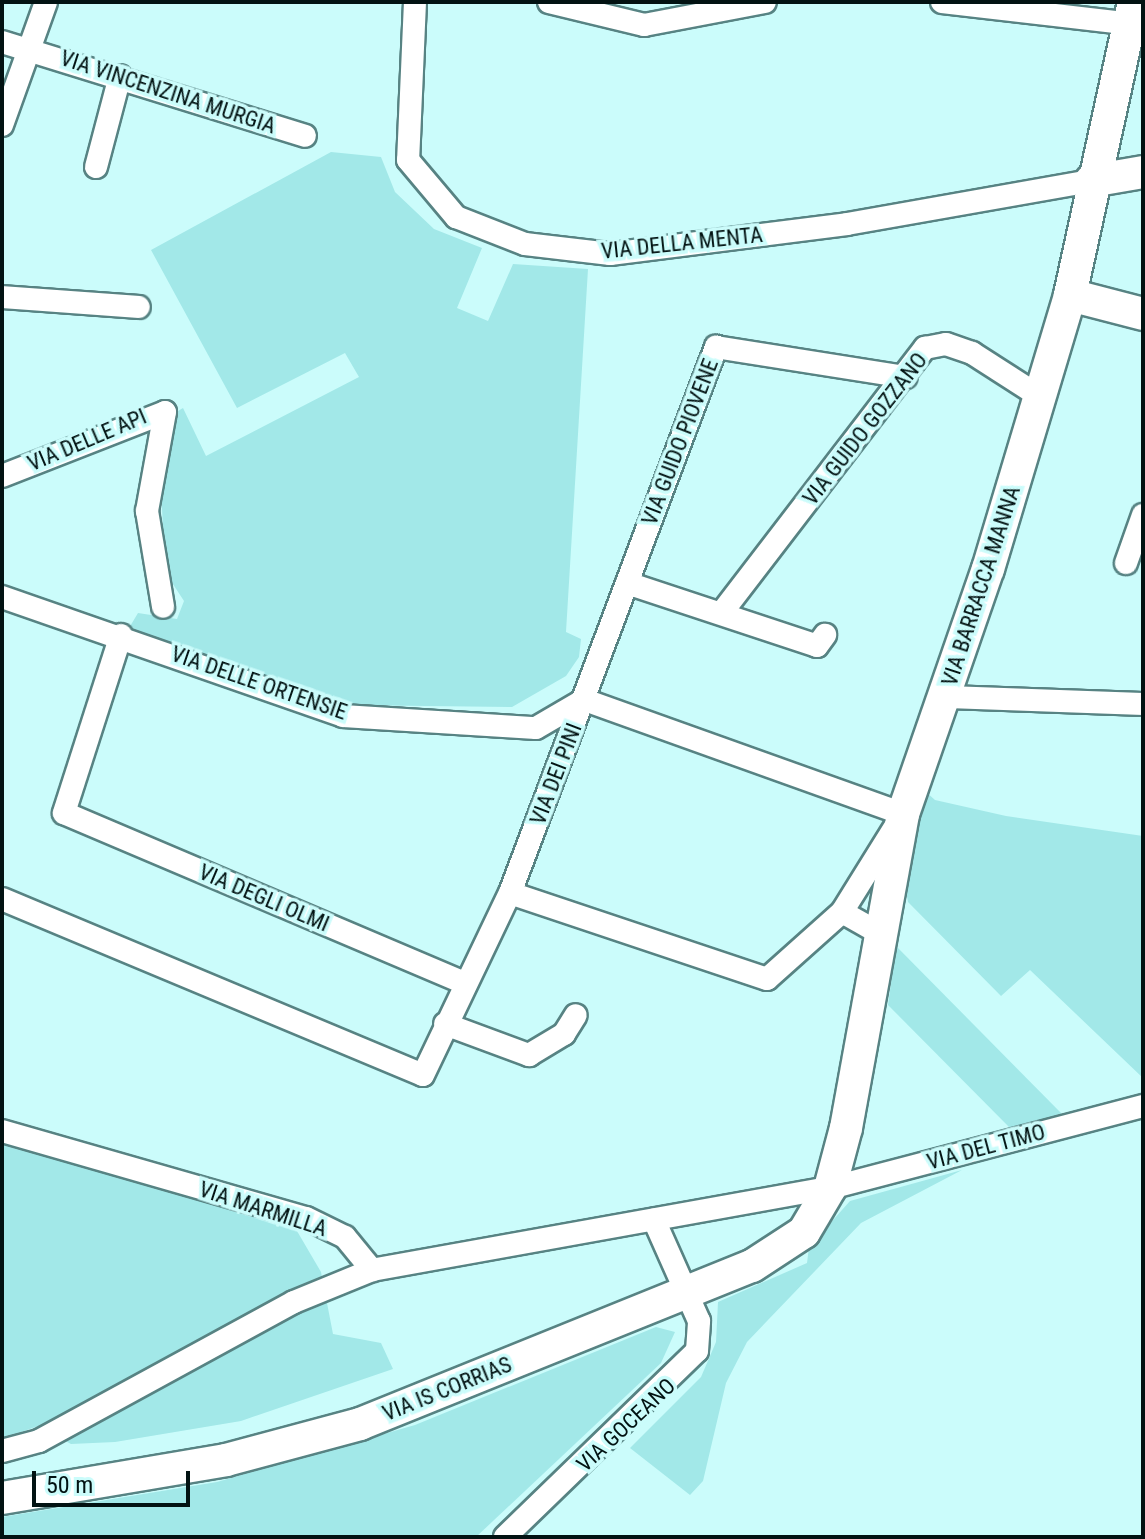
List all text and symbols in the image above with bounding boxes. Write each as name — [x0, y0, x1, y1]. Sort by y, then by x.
street label: VIA VINCENZINA MURGIA — [57, 45, 279, 139]
street label: VIA DELLA MENTA — [600, 221, 764, 265]
street label: VIA GUIDO GOZZANO — [797, 348, 933, 510]
street label: VIA GUIDO PIOVENE — [636, 355, 724, 529]
street label: VIA DELLE API — [24, 403, 150, 477]
street label: VIA BARRACCA MANNA — [936, 483, 1026, 689]
street label: VIA DELLE ORTENSIE — [168, 641, 350, 725]
street label: VIA DEI PINI — [525, 719, 587, 829]
street label: VIA DEGLI OLMI — [195, 859, 333, 937]
street label: VIA DEL TIMO — [924, 1119, 1048, 1175]
street label: VIA MARMILLA — [196, 1176, 330, 1242]
street label: VIA IS CORRIAS — [379, 1351, 515, 1427]
street label: VIA GOCEANO — [571, 1373, 681, 1477]
scale bar — [36, 1455, 194, 1505]
text: 50 m — [46, 1471, 93, 1499]

